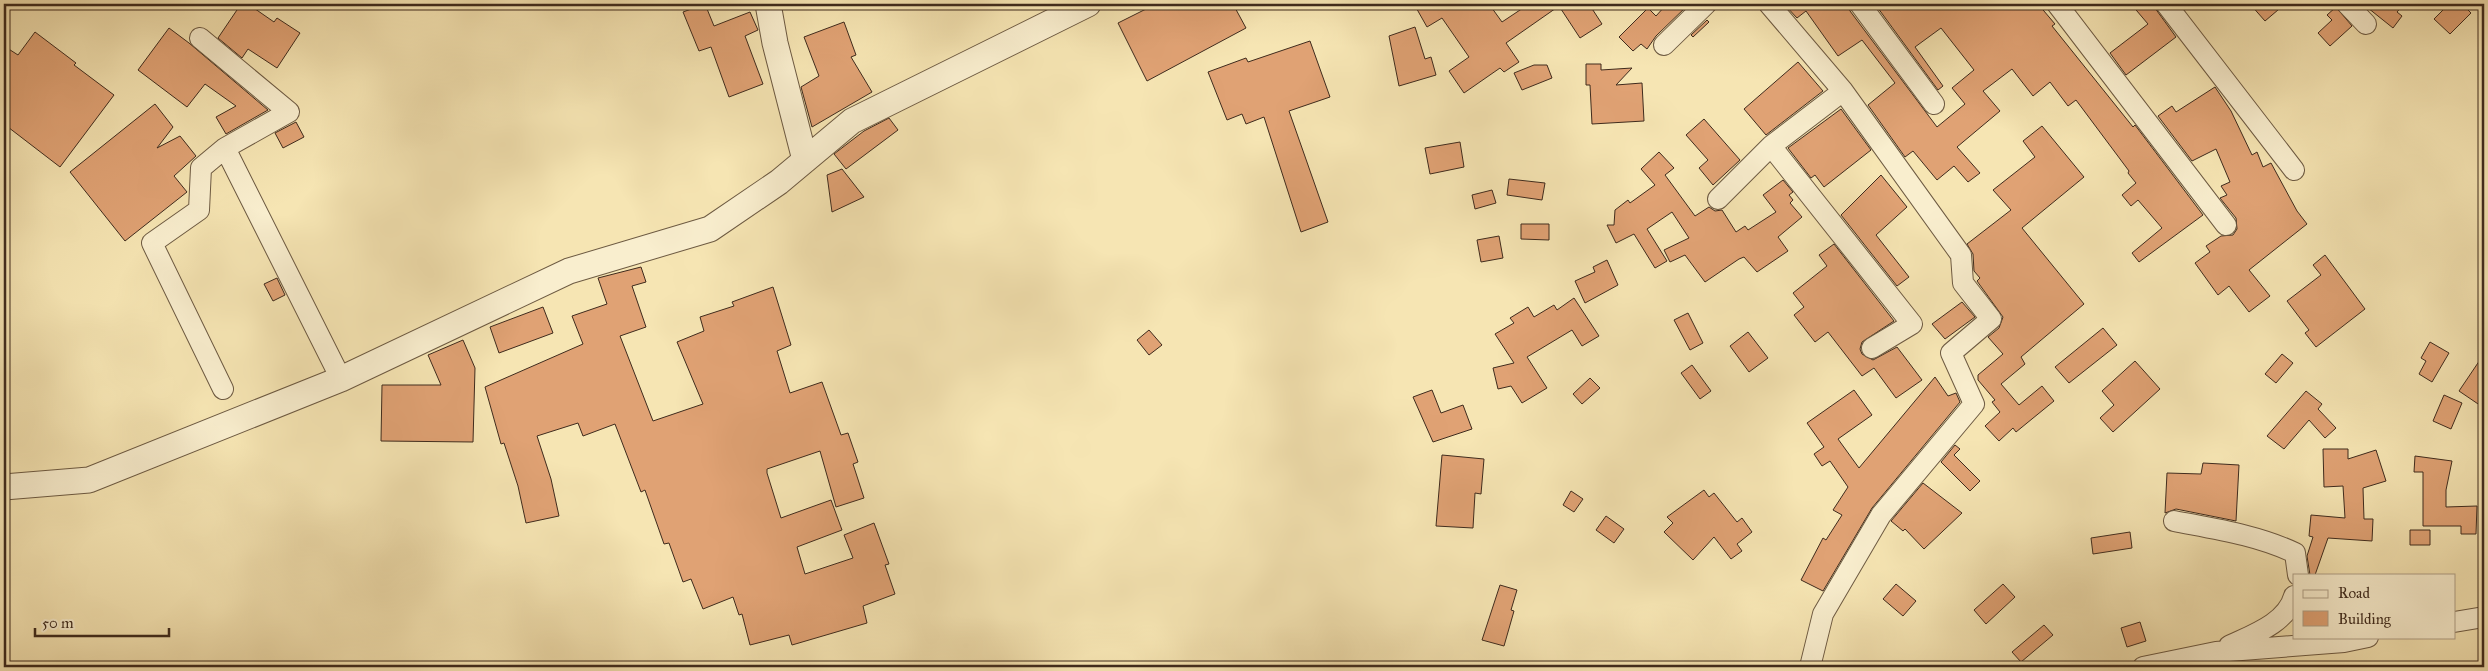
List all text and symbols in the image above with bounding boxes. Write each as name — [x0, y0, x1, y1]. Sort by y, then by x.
legend — [2293, 574, 2456, 638]
text: Road — [2338, 584, 2370, 602]
scale bar — [35, 606, 169, 638]
text: Building — [2338, 610, 2392, 628]
text: 50 m — [42, 614, 74, 632]

